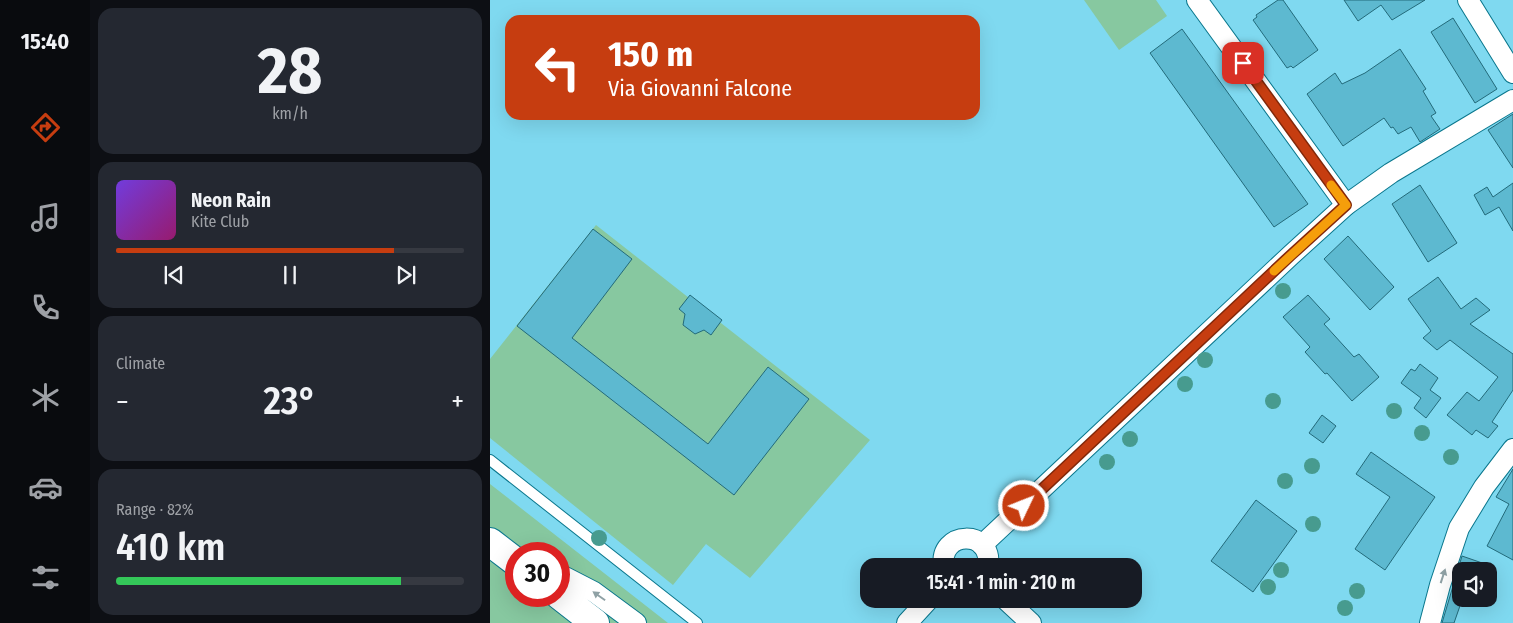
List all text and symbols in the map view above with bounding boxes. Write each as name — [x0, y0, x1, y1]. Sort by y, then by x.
text: 15:40 — [21, 28, 69, 55]
text: 28 — [258, 32, 322, 110]
text: 150 m — [608, 33, 693, 75]
icon: left — [525, 35, 590, 100]
pin — [1222, 42, 1264, 84]
icon: arrive — [1229, 49, 1257, 77]
text: Via Giovanni Falcone — [608, 75, 792, 102]
text: km/h — [272, 104, 308, 123]
icon: directions — [28, 110, 63, 145]
text: Neon Rain — [191, 189, 271, 212]
icon: music — [28, 200, 63, 235]
text: Kite Club — [191, 212, 249, 231]
icon: previous — [160, 261, 188, 289]
icon: pause — [276, 261, 304, 289]
icon: next — [392, 261, 420, 289]
icon: phone — [28, 290, 63, 325]
text: Climate — [116, 354, 165, 373]
text: 23° — [263, 378, 316, 424]
icon: climate — [28, 380, 63, 415]
text: − — [116, 385, 129, 418]
text: + — [451, 385, 464, 418]
icon: car — [28, 470, 63, 505]
position arrow — [997, 479, 1049, 531]
text: Range · 82% — [116, 500, 194, 519]
text: 410 km — [116, 524, 225, 570]
speed limit sign: 30 — [505, 542, 570, 607]
icon: filters — [28, 560, 63, 595]
map controls — [1452, 562, 1497, 607]
button: sound — [1452, 562, 1497, 607]
one-way arrow — [1440, 568, 1448, 583]
text: 15:41 · 1 min · 210 m — [926, 571, 1076, 594]
one-way arrow — [592, 591, 606, 601]

